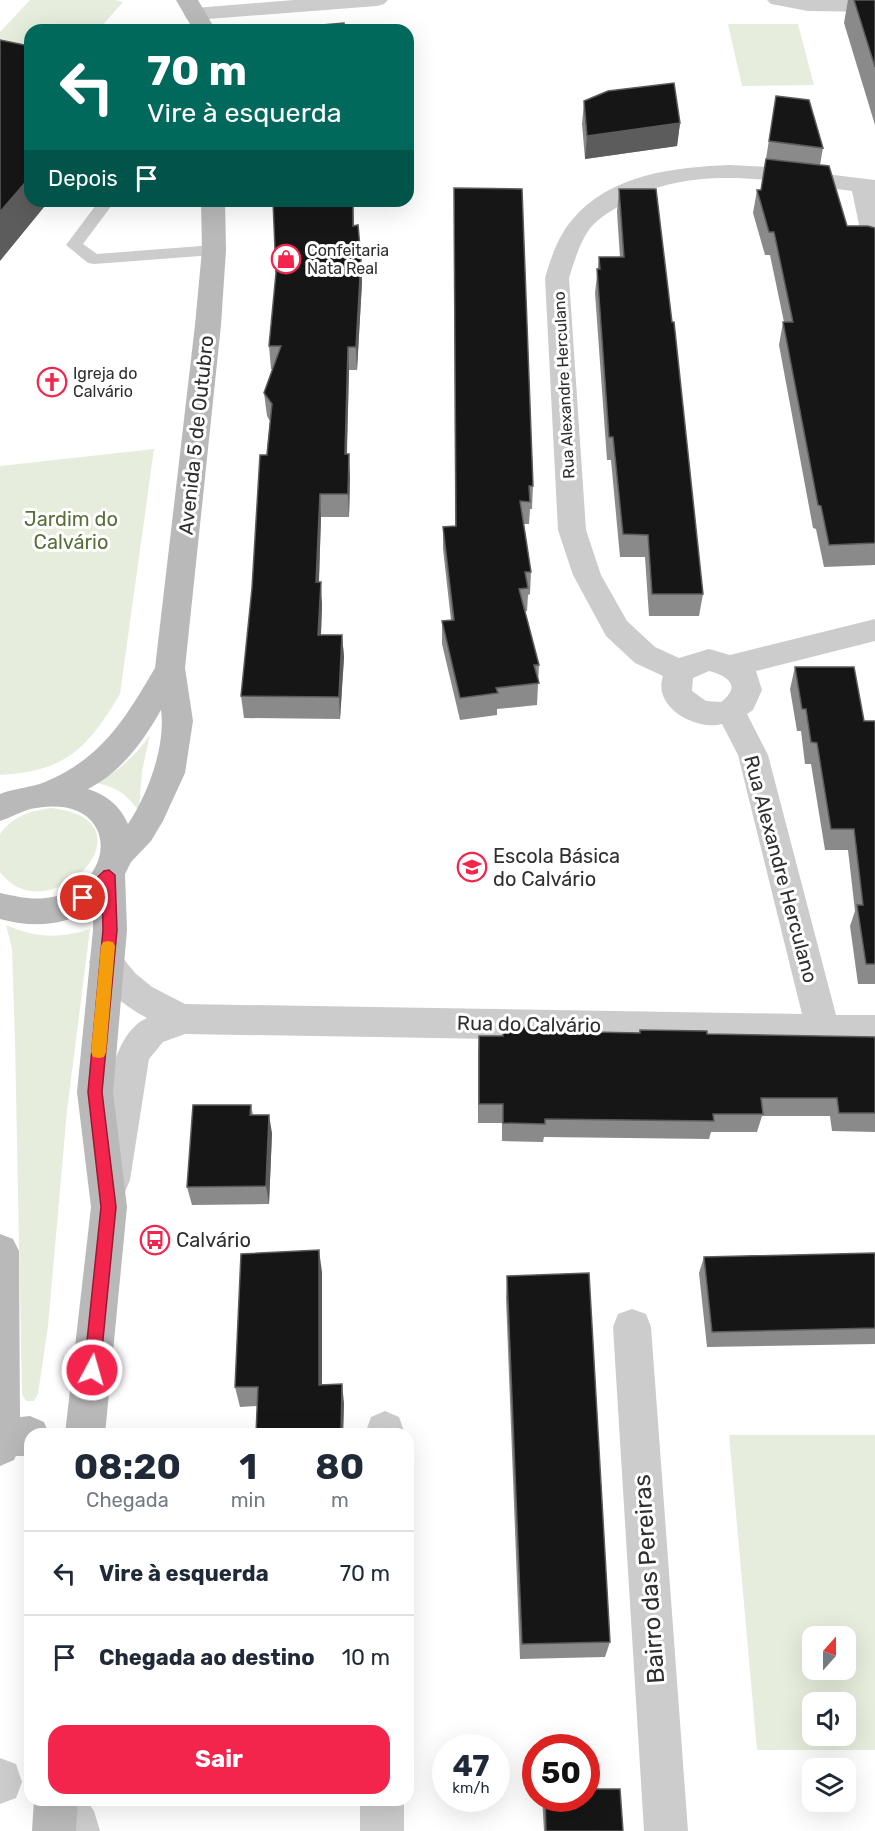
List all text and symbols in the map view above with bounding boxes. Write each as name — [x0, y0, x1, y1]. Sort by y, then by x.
text: 70 m — [147, 46, 247, 96]
icon: left — [48, 48, 126, 126]
text: Vire à esquerda — [147, 97, 342, 129]
icon: arrive — [130, 162, 163, 195]
text: Depois — [48, 165, 118, 192]
place label: Confeitaria Nata Real — [307, 241, 389, 278]
shop icon: Confeitaria Nata Real — [270, 243, 302, 275]
street label: Rua Alexandre Herculano — [550, 291, 578, 479]
street label: Avenida 5 de Outubro — [174, 334, 218, 536]
place label: Igreja do Calvário — [73, 364, 137, 401]
church icon: Igreja do Calvário — [36, 366, 68, 398]
park label: Jardim do Calvário — [24, 507, 118, 554]
street label: Rua Alexandre Herculano — [739, 753, 823, 985]
place label: Escola Básica do Calvário — [493, 844, 620, 891]
school or university icon: Escola Básica do Calvário — [456, 851, 488, 883]
pin — [57, 872, 108, 923]
icon: arrive — [66, 881, 99, 914]
street label: Rua do Calvário — [457, 1011, 601, 1037]
bus stop icon: Calvário — [139, 1224, 171, 1256]
place label: Calvário — [176, 1228, 251, 1252]
position arrow — [60, 1338, 124, 1402]
text: 08:20 — [74, 1445, 181, 1488]
text: 1 — [239, 1445, 257, 1488]
text: 80 — [315, 1445, 364, 1488]
street label: Bairro das Pereiras — [628, 1473, 670, 1685]
text: Chegada — [86, 1488, 169, 1512]
text: min — [231, 1488, 266, 1512]
text: m — [331, 1488, 349, 1512]
icon: left — [48, 1557, 81, 1590]
text: Vire à esquerda — [99, 1560, 269, 1587]
text: 70 m — [340, 1560, 390, 1587]
north arrow — [802, 1626, 856, 1680]
map controls — [802, 1626, 856, 1812]
icon: arrive — [48, 1641, 81, 1674]
text: Chegada ao destino — [99, 1644, 315, 1671]
text: 10 m — [342, 1644, 390, 1671]
button: sound — [802, 1692, 856, 1746]
button: Sair — [48, 1725, 390, 1794]
speed limit sign: 50 — [522, 1734, 600, 1812]
text: 47 — [453, 1748, 489, 1784]
button: layers — [802, 1758, 856, 1812]
text: km/h — [452, 1779, 490, 1797]

